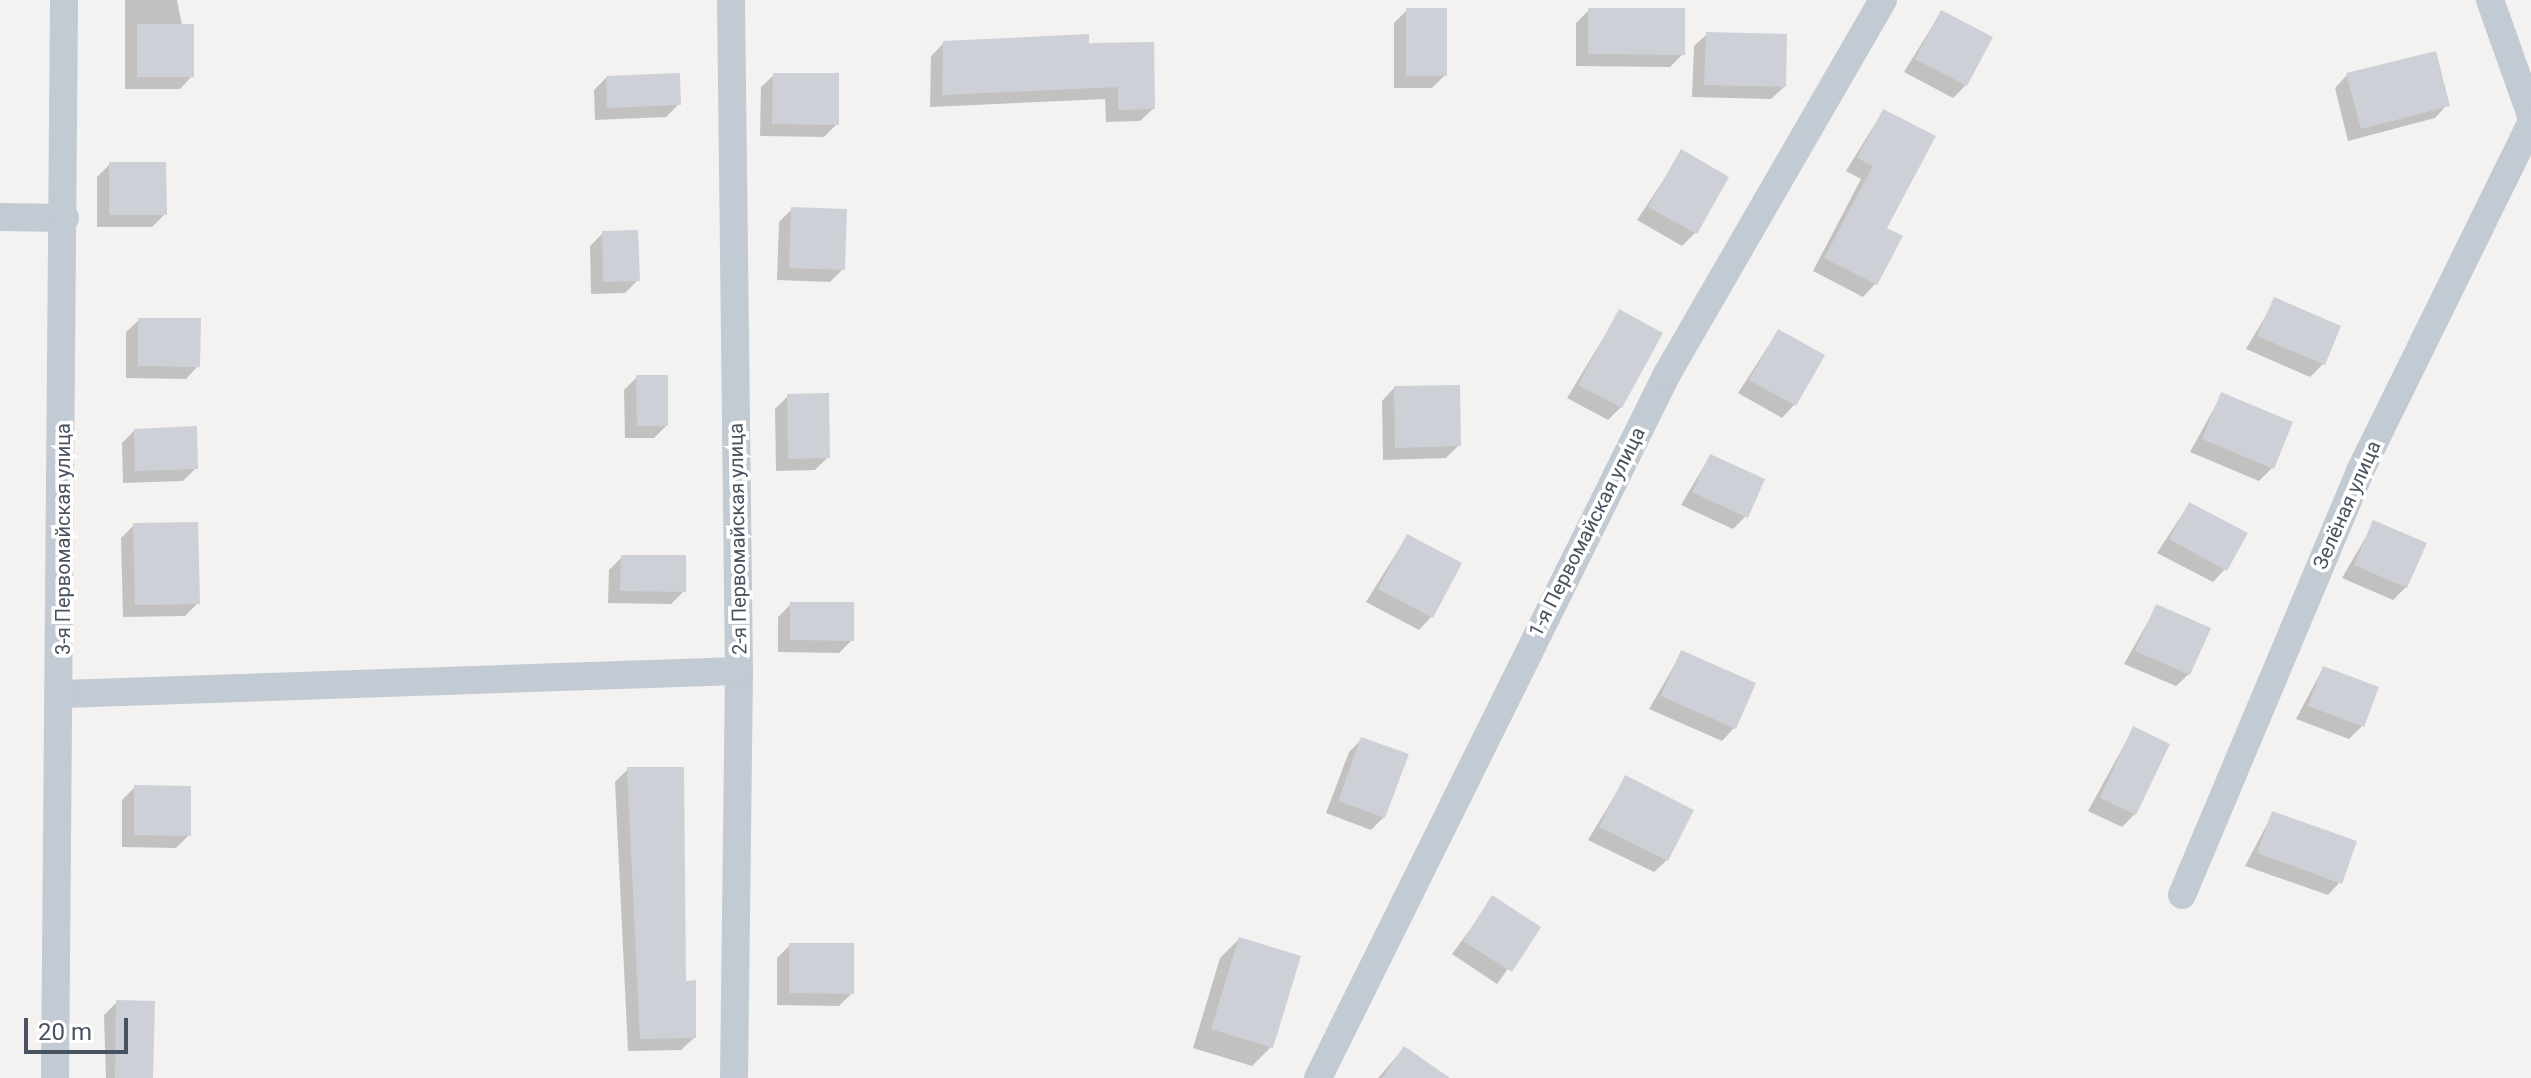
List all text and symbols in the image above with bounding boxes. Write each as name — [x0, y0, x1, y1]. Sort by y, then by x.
street label: 3-я Первомайская улица — [51, 423, 75, 655]
street label: 2-я Первомайская улица — [724, 423, 752, 655]
street label: 1-я Первомайская улица — [1524, 423, 1650, 641]
street label: Зелёная улица — [2308, 437, 2386, 573]
scale bar — [28, 1002, 132, 1052]
text: 20 m — [38, 1018, 92, 1046]

